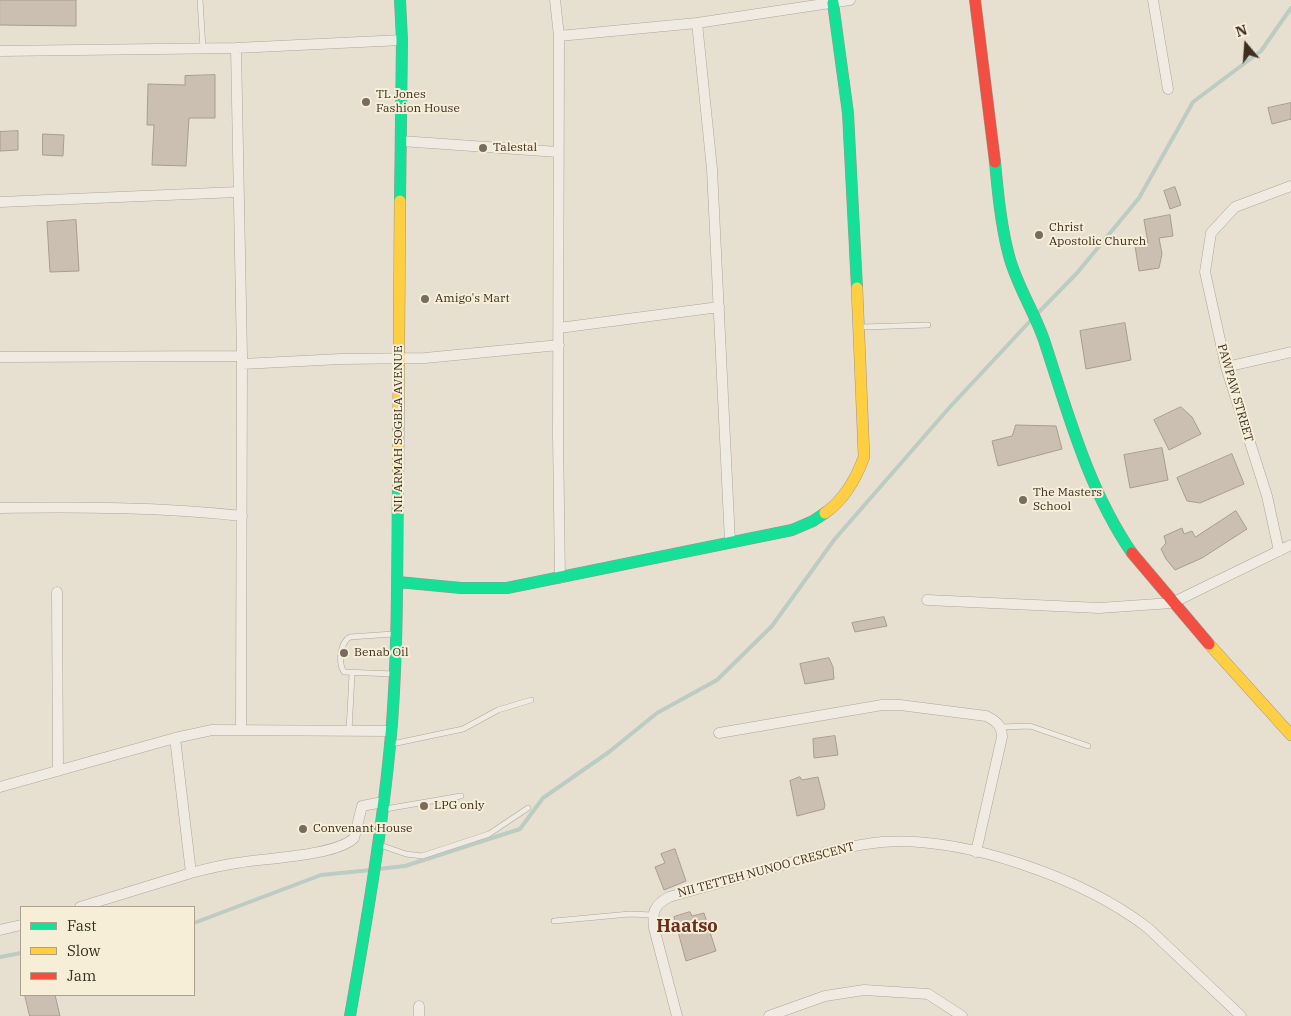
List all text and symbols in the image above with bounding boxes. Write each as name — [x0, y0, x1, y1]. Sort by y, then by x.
north arrow — [1221, 20, 1271, 70]
text: N — [1233, 20, 1249, 41]
place label: TL Jones Fashion House — [376, 88, 460, 116]
marker: TL Jones Fashion House — [360, 96, 372, 108]
place label: Talestal — [493, 141, 537, 155]
marker: Talestal — [477, 142, 489, 154]
place label: Christ Apostolic Church — [1049, 221, 1146, 249]
marker: Christ Apostolic Church — [1033, 229, 1045, 241]
place label: Amigo's Mart — [435, 292, 510, 306]
marker: Amigo's Mart — [419, 293, 431, 305]
street label: PAWPAW STREET — [1214, 342, 1256, 444]
street label: NII ARMAH SOGBLA AVENUE — [392, 345, 406, 513]
place label: The Masters School — [1033, 486, 1102, 514]
marker: The Masters School — [1017, 494, 1029, 506]
place label: Benab Oil — [354, 646, 409, 660]
marker: Benab Oil — [338, 647, 350, 659]
place label: LPG only — [434, 799, 485, 813]
marker: LPG only — [418, 800, 430, 812]
place label: Convenant House — [313, 822, 413, 836]
marker: Convenant House — [297, 823, 309, 835]
street label: NII TETTEH NUNOO CRESCENT — [676, 839, 856, 901]
legend — [20, 906, 195, 996]
text: Fast — [67, 916, 97, 935]
district label: Haatso — [656, 916, 718, 938]
text: Slow — [67, 941, 100, 960]
text: Jam — [67, 966, 96, 985]

